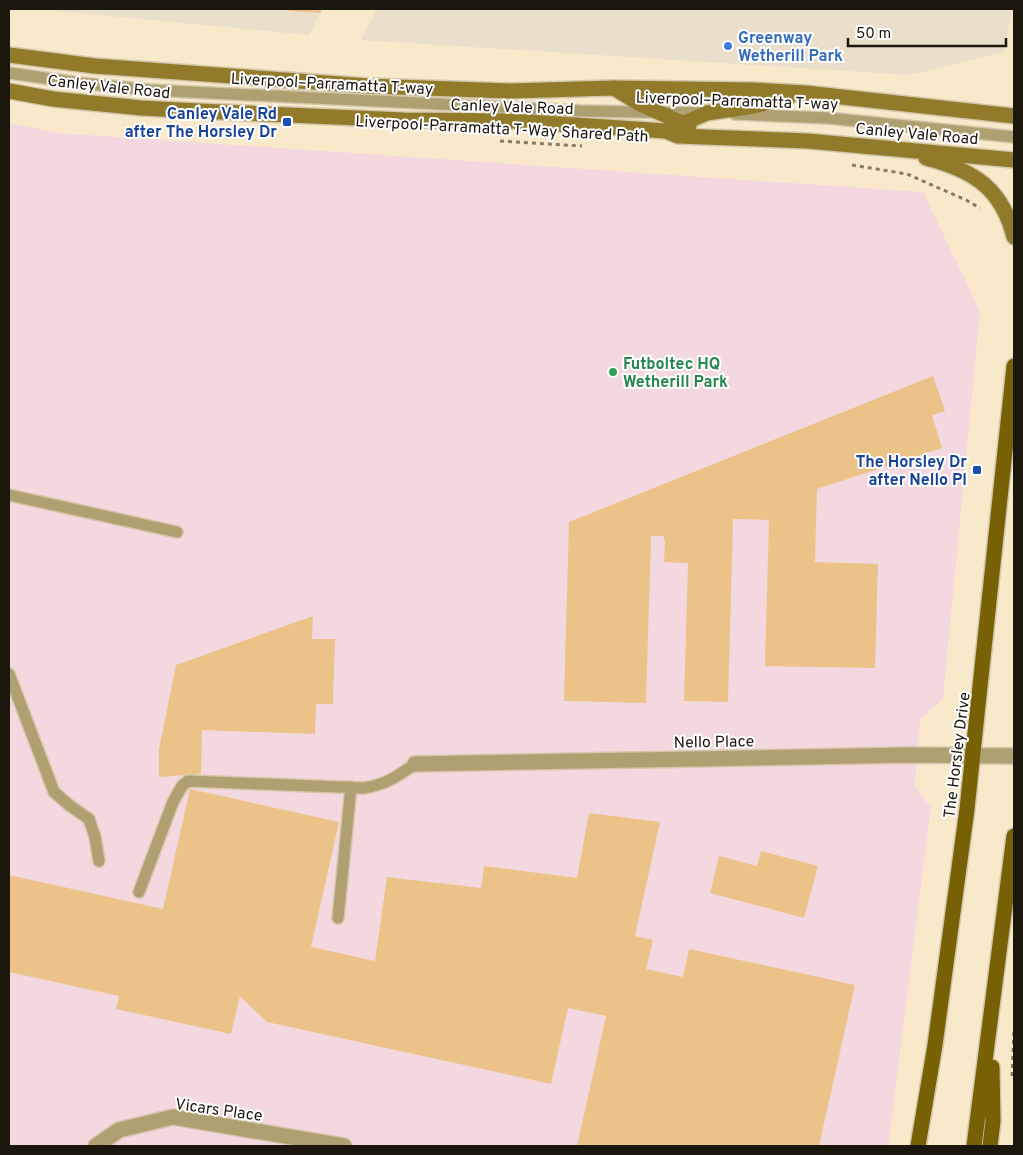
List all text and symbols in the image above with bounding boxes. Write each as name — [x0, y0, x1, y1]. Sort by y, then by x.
scale bar — [848, 15, 1006, 47]
text: 50 m — [856, 25, 891, 44]
place label: Greenway Wetherill Park — [738, 29, 843, 67]
marker: Greenway Wetherill Park — [722, 40, 734, 52]
street label: Liverpool–Parramatta T-way — [230, 70, 434, 100]
street label: Canley Vale Road — [46, 72, 171, 104]
street label: Liverpool–Parramatta T-way — [635, 88, 839, 116]
street label: Canley Vale Road — [450, 96, 574, 120]
place label: Canley Vale Rd after The Horsley Dr — [125, 105, 277, 143]
street label: Liverpool-Parramatta T-Way Shared Path — [355, 112, 649, 148]
marker: Canley Vale Rd after The Horsley Dr — [281, 116, 293, 128]
street label: Canley Vale Road — [855, 120, 979, 150]
place label: Futboltec HQ Wetherill Park — [623, 355, 728, 393]
marker: Futboltec HQ Wetherill Park — [607, 366, 619, 378]
place label: The Horsley Dr after Nello Pl — [856, 453, 967, 491]
marker: The Horsley Dr after Nello Pl — [971, 464, 983, 476]
street label: The Horsley Drive — [940, 691, 976, 820]
street label: Nello Place — [674, 732, 755, 754]
street label: Vicars Place — [174, 1095, 264, 1127]

